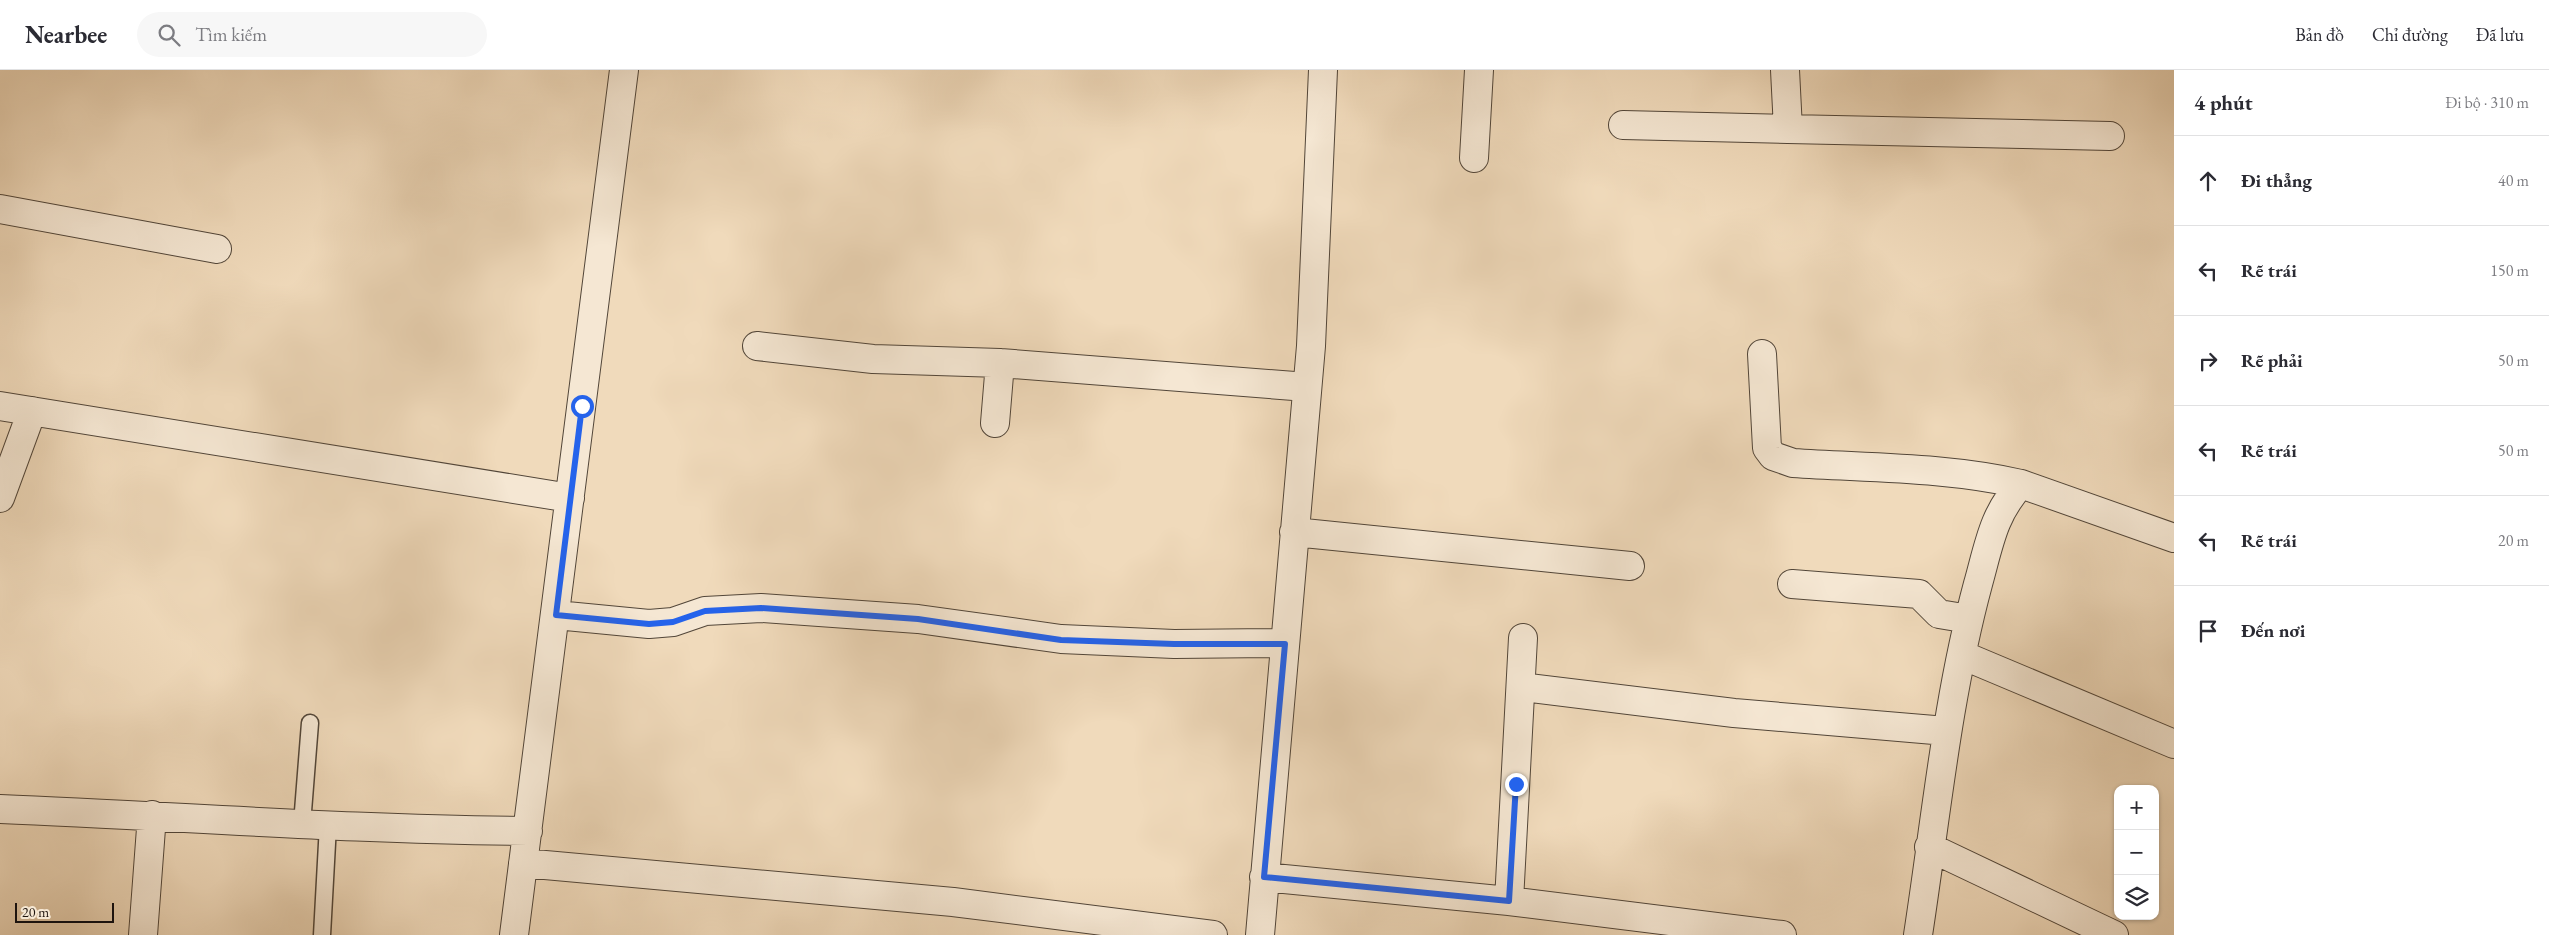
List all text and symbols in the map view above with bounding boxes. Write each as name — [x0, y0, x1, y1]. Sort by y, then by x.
search box — [137, 12, 487, 57]
text: Nearbee — [25, 19, 107, 50]
icon: search — [155, 21, 183, 49]
text: Tìm kiếm — [195, 22, 267, 47]
text: Bản đồ — [2295, 23, 2344, 46]
text: Chỉ đường — [2372, 23, 2448, 46]
text: Đã lưu — [2476, 23, 2524, 46]
text: 4 phút — [2194, 89, 2253, 116]
text: Đi bộ · 310 m — [2445, 92, 2529, 113]
icon: ahead — [2194, 167, 2222, 195]
text: Đi thẳng — [2241, 168, 2312, 193]
text: 40 m — [2498, 170, 2529, 191]
icon: left — [2194, 257, 2222, 285]
text: Rẽ trái — [2241, 258, 2297, 283]
text: 150 m — [2490, 260, 2529, 281]
icon: right — [2194, 347, 2222, 375]
text: Rẽ phải — [2241, 348, 2303, 373]
text: 50 m — [2498, 350, 2529, 371]
route start — [571, 395, 594, 418]
icon: left — [2194, 437, 2222, 465]
text: Rẽ trái — [2241, 438, 2297, 463]
text: 50 m — [2498, 440, 2529, 461]
icon: left — [2194, 527, 2222, 555]
text: Rẽ trái — [2241, 528, 2297, 553]
text: 20 m — [2498, 530, 2529, 551]
icon: arrive — [2194, 617, 2222, 645]
text: Đến nơi — [2241, 618, 2305, 643]
route end — [1505, 773, 1528, 796]
map controls — [2114, 785, 2159, 920]
button: + — [2114, 785, 2159, 830]
button: − — [2114, 830, 2159, 875]
button: layers — [2114, 875, 2159, 920]
scale bar — [15, 900, 114, 923]
text: 20 m — [22, 903, 49, 921]

